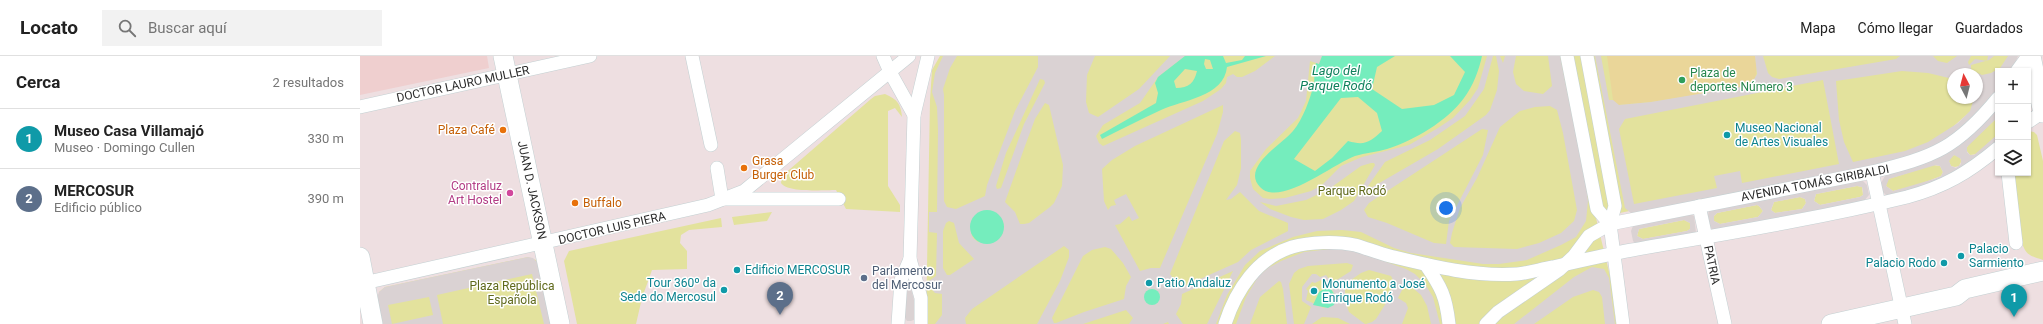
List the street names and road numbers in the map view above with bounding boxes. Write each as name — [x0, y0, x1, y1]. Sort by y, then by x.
street label: DOCTOR LAURO MULLER — [395, 63, 531, 105]
street label: JUAN D. JACKSON — [515, 139, 549, 241]
street label: AVENIDA TOMÁS GIRIBALDI — [1740, 161, 1890, 204]
street label: DOCTOR LUIS PIERA — [557, 209, 667, 247]
street label: PATRIA — [1701, 244, 1723, 286]

